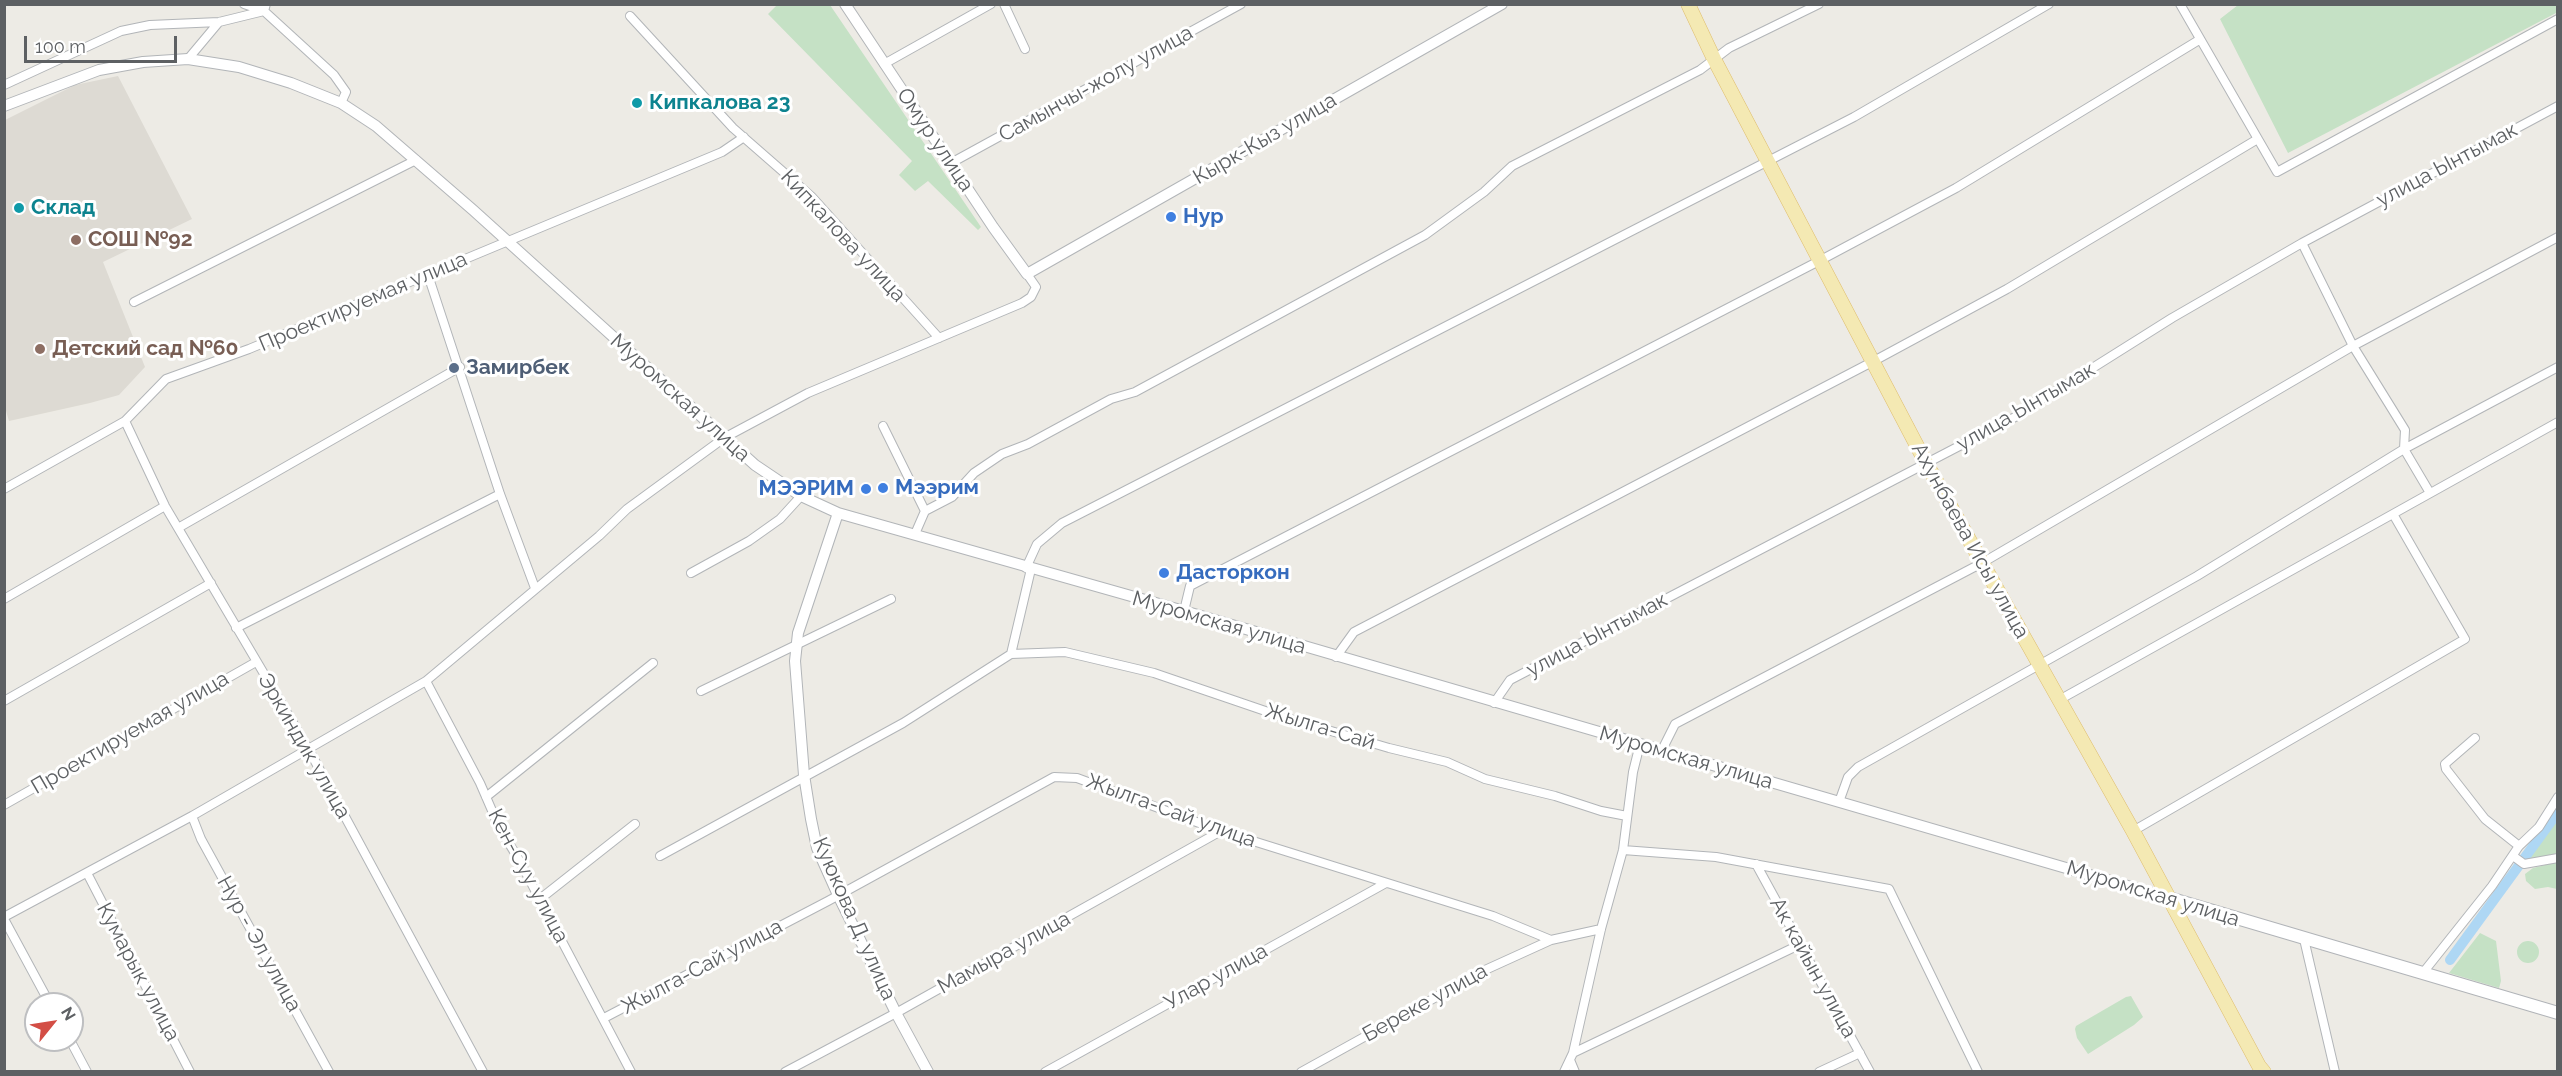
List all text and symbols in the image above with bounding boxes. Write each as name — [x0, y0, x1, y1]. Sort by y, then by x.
street label: Самынчы-жолу улица — [995, 20, 1197, 148]
scale bar — [27, 24, 180, 62]
text: 100 m — [35, 36, 86, 57]
street label: Омур улица — [891, 83, 979, 197]
street label: Кырк-Кыз улица — [1189, 88, 1341, 190]
place label: Кипкалова 23 — [649, 90, 790, 116]
marker: Кипкалова 23 — [630, 96, 644, 110]
street label: улица Ынтымак — [2372, 117, 2522, 213]
street label: Кипкалова улица — [775, 165, 911, 307]
place label: Склад — [31, 195, 95, 221]
marker: Склад — [12, 201, 26, 215]
place label: Нур — [1183, 204, 1224, 230]
marker: Нур — [1164, 210, 1178, 224]
place label: СОШ №92 — [88, 227, 193, 253]
marker: СОШ №92 — [69, 233, 83, 247]
street label: Проектируемая улица — [255, 247, 471, 357]
street label: Муромская улица — [605, 329, 755, 467]
place label: Детский сад №60 — [52, 336, 238, 362]
marker: Детский сад №60 — [33, 342, 47, 356]
place label: Замирбек — [466, 355, 570, 381]
street label: улица Ынтымак — [1952, 357, 2100, 457]
marker: Замирбек — [447, 361, 461, 375]
street label: Ахунбаева Исы улица — [1906, 439, 2034, 643]
place label: Мээрим — [895, 475, 979, 501]
place label: МЭЭРИМ — [759, 476, 854, 502]
marker: Мээрим — [876, 481, 890, 495]
marker: МЭЭРИМ — [859, 482, 873, 496]
place label: Дасторкон — [1176, 560, 1290, 586]
marker: Дасторкон — [1157, 566, 1171, 580]
street label: Муромская улица — [1129, 586, 1309, 660]
street label: улица Ынтымак — [1522, 587, 1672, 683]
street label: Проектируемая улица — [27, 666, 233, 800]
street label: Эркиндик улица — [252, 669, 356, 823]
street label: Жылга-Сай — [1262, 698, 1378, 756]
street label: Муромская улица — [1596, 721, 1776, 795]
street label: Жылга-Сай улица — [1083, 769, 1259, 853]
street label: Кен-Суу улица — [482, 805, 574, 947]
street label: Куюкова Д. улица — [807, 834, 901, 1004]
street label: Муромская улица — [2064, 856, 2242, 932]
street label: Нур - Эл улица — [211, 872, 307, 1016]
street label: Ак кайын улица — [1764, 893, 1862, 1043]
street label: Кумарык улица — [91, 899, 185, 1045]
street label: Мамыра улица — [933, 906, 1075, 1000]
street label: Жылга-Сай улица — [617, 914, 787, 1020]
street label: Улар улица — [1160, 938, 1272, 1016]
street label: Береке улица — [1358, 958, 1492, 1048]
north arrow — [24, 992, 84, 1052]
text: N — [57, 1004, 80, 1024]

